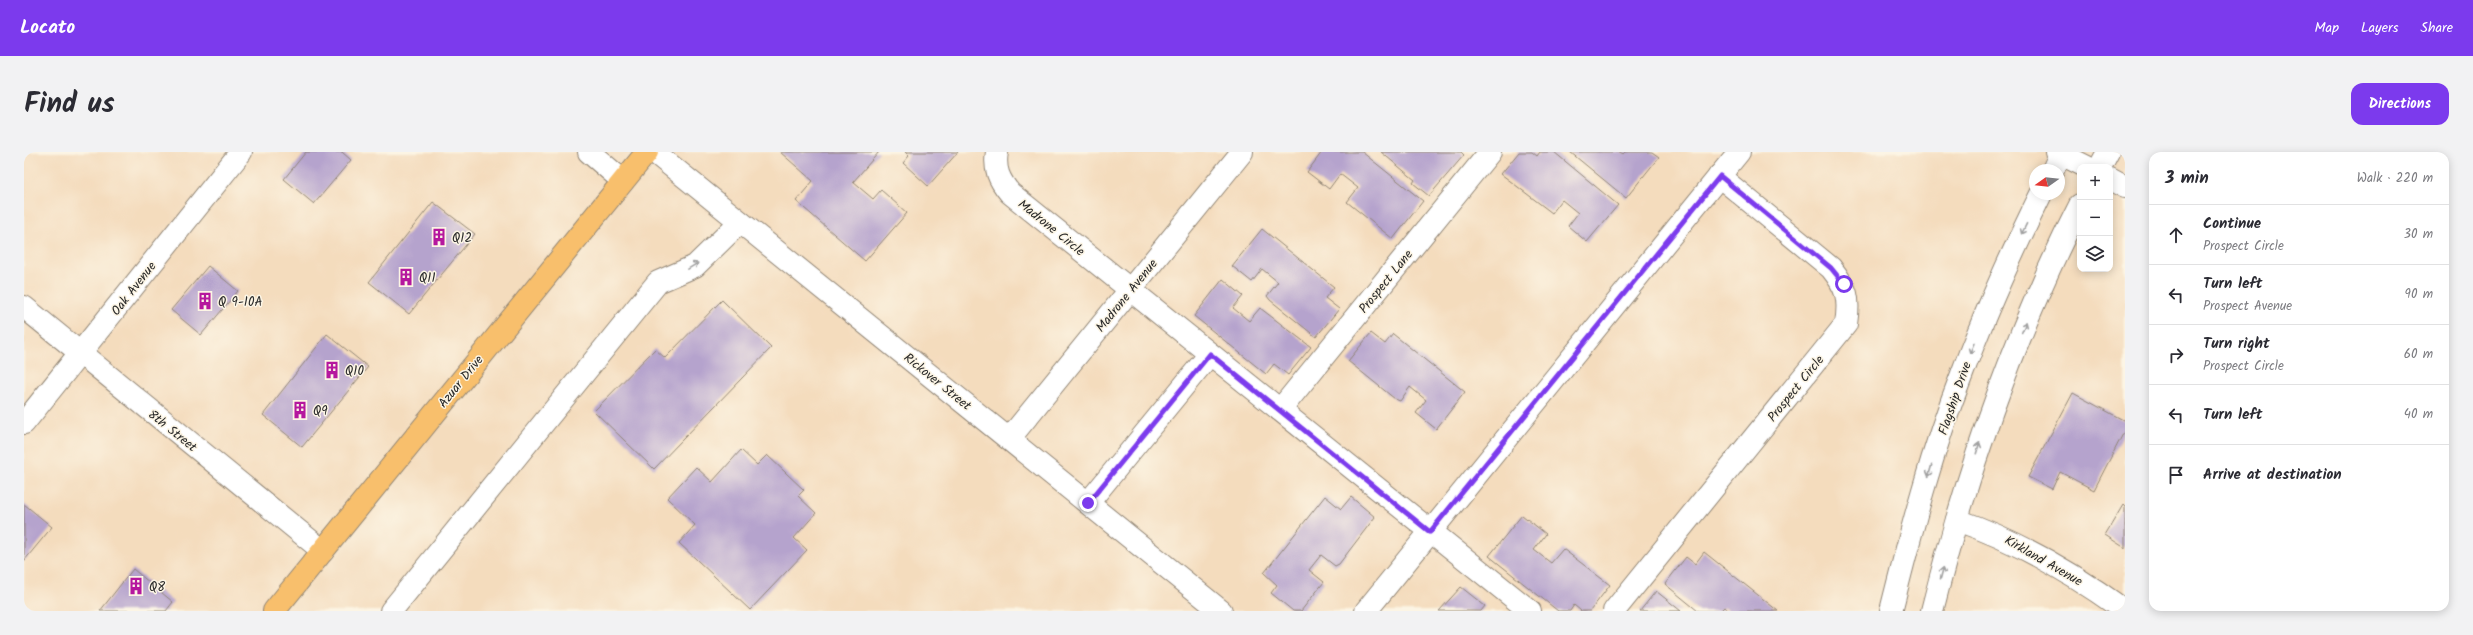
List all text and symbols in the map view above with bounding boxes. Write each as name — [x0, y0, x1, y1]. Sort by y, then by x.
text: Locato — [20, 13, 75, 43]
text: Map — [2315, 17, 2339, 39]
text: Layers — [2361, 17, 2399, 39]
text: Share — [2421, 17, 2453, 39]
text: Find us — [24, 82, 115, 127]
button: Directions — [2351, 83, 2449, 125]
north arrow — [2029, 164, 2065, 200]
map controls — [2077, 164, 2113, 272]
button: + — [2077, 164, 2113, 200]
text: 3 min — [2165, 165, 2209, 192]
text: Walk · 220 m — [2357, 168, 2433, 189]
street label: Madrone Circle — [1013, 195, 1089, 262]
button: − — [2077, 200, 2113, 236]
text: Continue — [2203, 212, 2261, 236]
one-way arrow — [2020, 223, 2027, 235]
icon: ahead — [2165, 224, 2187, 246]
text: 30 m — [2404, 224, 2433, 245]
building icon: Q12 — [429, 227, 449, 247]
place label: Q12 — [452, 228, 472, 249]
button: layers — [2077, 236, 2113, 272]
text: Prospect Circle — [2203, 236, 2284, 257]
street label: Prospect Lane — [1354, 245, 1419, 318]
street label: Madrone Avenue — [1091, 255, 1164, 337]
street label: Oak Avenue — [106, 257, 162, 320]
one-way arrow — [687, 261, 699, 269]
building icon: Q11 — [396, 267, 416, 287]
place label: Q11 — [419, 268, 436, 289]
text: Turn left — [2203, 272, 2263, 296]
route start — [1835, 275, 1853, 293]
icon: left — [2165, 284, 2187, 306]
text: 90 m — [2405, 284, 2433, 305]
building icon: Q 9-10A — [195, 291, 215, 311]
place label: Q 9-10A — [218, 292, 262, 313]
text: Prospect Avenue — [2203, 296, 2292, 317]
one-way arrow — [2021, 321, 2028, 333]
text: Turn right — [2203, 332, 2270, 356]
one-way arrow — [1968, 342, 1975, 354]
icon: right — [2165, 344, 2187, 366]
text: 60 m — [2404, 344, 2433, 365]
street label: Rickover Street — [898, 348, 976, 417]
street label: Azuar Drive — [433, 351, 489, 413]
street label: Prospect Circle — [1763, 351, 1830, 427]
text: Prospect Circle — [2203, 356, 2284, 377]
street label: Flagship Drive — [1933, 359, 1978, 438]
building icon: Q10 — [322, 360, 342, 380]
place label: Q10 — [345, 361, 364, 382]
building icon: Q9 — [290, 400, 310, 420]
place label: Q9 — [313, 401, 328, 422]
text: Turn left — [2203, 403, 2263, 427]
icon: left — [2165, 404, 2187, 426]
text: 40 m — [2404, 404, 2433, 425]
street label: 8th Street — [143, 405, 202, 458]
one-way arrow — [1975, 443, 1983, 455]
text: Arrive at destination — [2203, 463, 2342, 487]
one-way arrow — [1926, 464, 1933, 477]
icon: arrive — [2165, 464, 2187, 486]
route end — [1079, 494, 1097, 512]
street label: Kirkland Avenue — [2000, 530, 2086, 592]
one-way arrow — [1939, 567, 1946, 580]
building icon: Q8 — [126, 576, 146, 596]
place label: Q8 — [149, 577, 165, 598]

